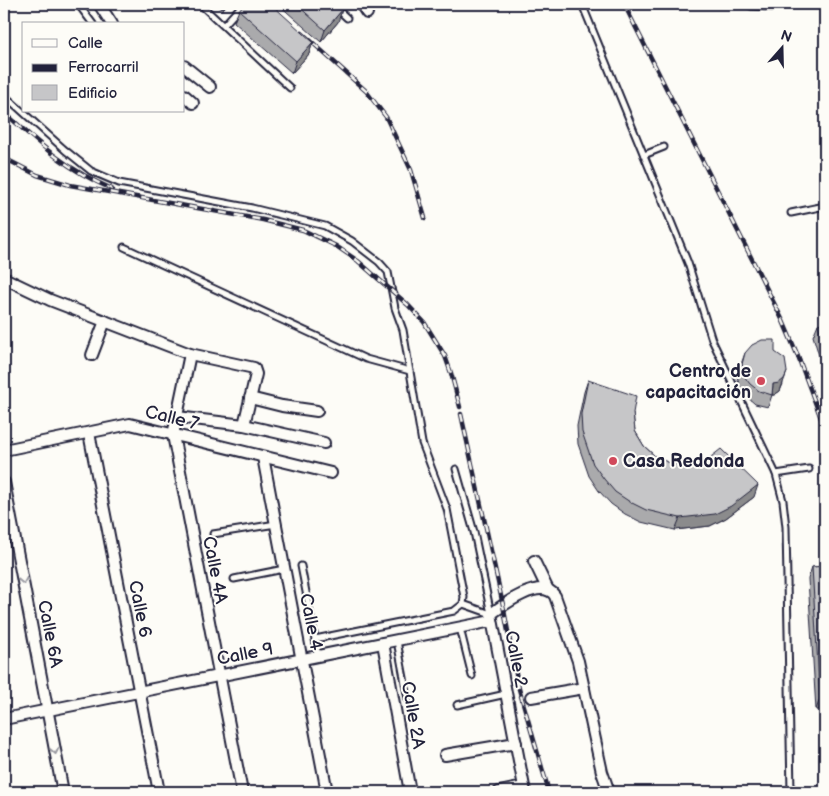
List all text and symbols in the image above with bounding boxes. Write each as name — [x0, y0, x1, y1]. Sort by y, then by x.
legend — [22, 22, 185, 112]
north arrow — [756, 22, 806, 72]
text: N — [778, 26, 794, 46]
text: Calle — [68, 34, 103, 53]
text: Ferrocarril — [68, 58, 139, 77]
text: Edificio — [68, 84, 117, 103]
place label: Centro de capacitación — [645, 361, 751, 403]
marker: Centro de capacitación — [755, 375, 767, 387]
street label: Calle 7 — [143, 401, 201, 435]
place label: Casa Redonda — [623, 451, 745, 472]
marker: Casa Redonda — [607, 455, 619, 467]
street label: Calle 4A — [198, 534, 232, 606]
one-way arrow — [17, 577, 28, 585]
street label: Calle 6 — [124, 579, 156, 639]
street label: Calle 4 — [295, 592, 327, 652]
street label: Calle 6A — [33, 598, 67, 670]
street label: Calle 2 — [500, 629, 532, 689]
street label: Calle 9 — [215, 638, 275, 670]
street label: Calle 2A — [397, 680, 429, 750]
one-way arrow — [50, 747, 60, 756]

